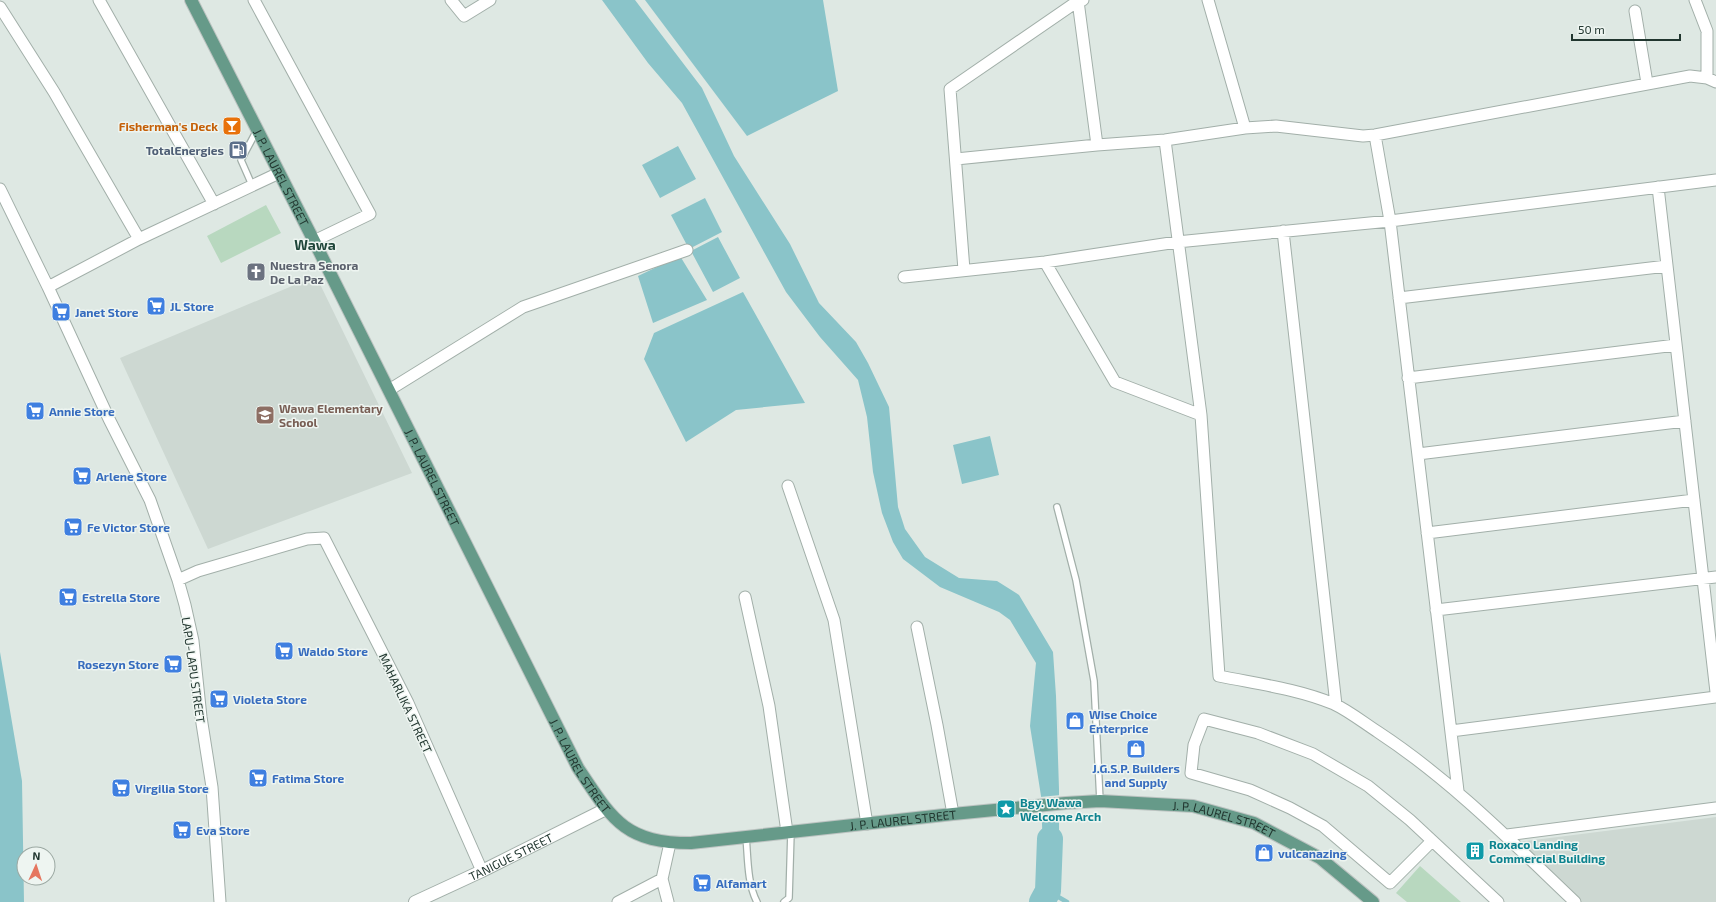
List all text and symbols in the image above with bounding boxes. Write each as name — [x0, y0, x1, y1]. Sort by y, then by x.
scale bar — [1572, 16, 1680, 42]
text: 50 m — [1578, 22, 1605, 36]
bar icon: Fisherman's Deck — [221, 115, 243, 137]
place label: Fisherman's Deck — [119, 119, 218, 133]
street label: J. P. LAUREL STREET — [251, 126, 312, 228]
fuel station icon: TotalEnergies — [227, 139, 249, 161]
place label: TotalEnergies — [146, 143, 224, 157]
district label: Wawa — [294, 236, 336, 253]
place label: Nuestra Senora De La Paz — [270, 258, 359, 286]
church icon: Nuestra Senora De La Paz — [245, 261, 267, 283]
supermarket icon: JL Store — [145, 295, 167, 317]
place label: JL Store — [170, 299, 214, 313]
supermarket icon: Janet Store — [50, 301, 72, 323]
place label: Janet Store — [75, 305, 139, 319]
supermarket icon: Annie Store — [24, 400, 46, 422]
place label: Wawa Elementary School — [279, 401, 383, 429]
place label: Annie Store — [49, 404, 115, 418]
school or university icon: Wawa Elementary School — [254, 404, 276, 426]
street label: J. P. LAUREL STREET — [402, 426, 463, 528]
supermarket icon: Arlene Store — [71, 465, 93, 487]
place label: Arlene Store — [96, 469, 167, 483]
supermarket icon: Fe Victor Store — [62, 516, 84, 538]
place label: Fe Victor Store — [87, 520, 170, 534]
supermarket icon: Estrella Store — [57, 586, 79, 608]
place label: Estrella Store — [82, 590, 160, 604]
street label: LAPU-LAPU STREET — [180, 616, 208, 724]
supermarket icon: Waldo Store — [273, 640, 295, 662]
place label: Waldo Store — [298, 644, 368, 658]
street label: MAHARLIKA STREET — [377, 651, 435, 755]
supermarket icon: Rosezyn Store — [162, 653, 184, 675]
place label: Rosezyn Store — [77, 657, 159, 672]
supermarket icon: Violeta Store — [208, 688, 230, 710]
place label: Violeta Store — [233, 692, 307, 706]
place label: Wise Choice Enterprice — [1089, 707, 1157, 735]
shop icon: Wise Choice Enterprice — [1064, 710, 1086, 732]
street label: J. P. LAUREL STREET — [547, 716, 614, 816]
shop icon: J.G.S.P. Builders and Supply — [1125, 738, 1147, 760]
place label: J.G.S.P. Builders and Supply — [1092, 761, 1180, 790]
supermarket icon: Fatima Store — [247, 767, 269, 789]
place label: Fatima Store — [272, 771, 345, 785]
supermarket icon: Virgilia Store — [110, 777, 132, 799]
place label: Virgilia Store — [135, 781, 209, 795]
place label: Bgy. Wawa Welcome Arch — [1020, 795, 1101, 823]
place icon: Bgy. Wawa Welcome Arch — [995, 798, 1017, 820]
street label: J. P. LAUREL STREET — [1172, 798, 1278, 840]
street label: J. P. LAUREL STREET — [849, 807, 957, 832]
supermarket icon: Eva Store — [171, 819, 193, 841]
place label: Eva Store — [196, 823, 250, 837]
street label: TANIGUE STREET — [467, 830, 555, 883]
place label: Roxaco Landing Commercial Building — [1489, 837, 1605, 865]
building icon: Roxaco Landing Commercial Building — [1464, 840, 1486, 862]
shop icon: vulcanazing — [1253, 842, 1275, 864]
north arrow — [16, 846, 56, 886]
place label: vulcanazing — [1278, 846, 1347, 860]
text: N — [32, 849, 41, 862]
supermarket icon: Alfamart — [691, 872, 713, 894]
place label: Alfamart — [716, 876, 767, 890]

